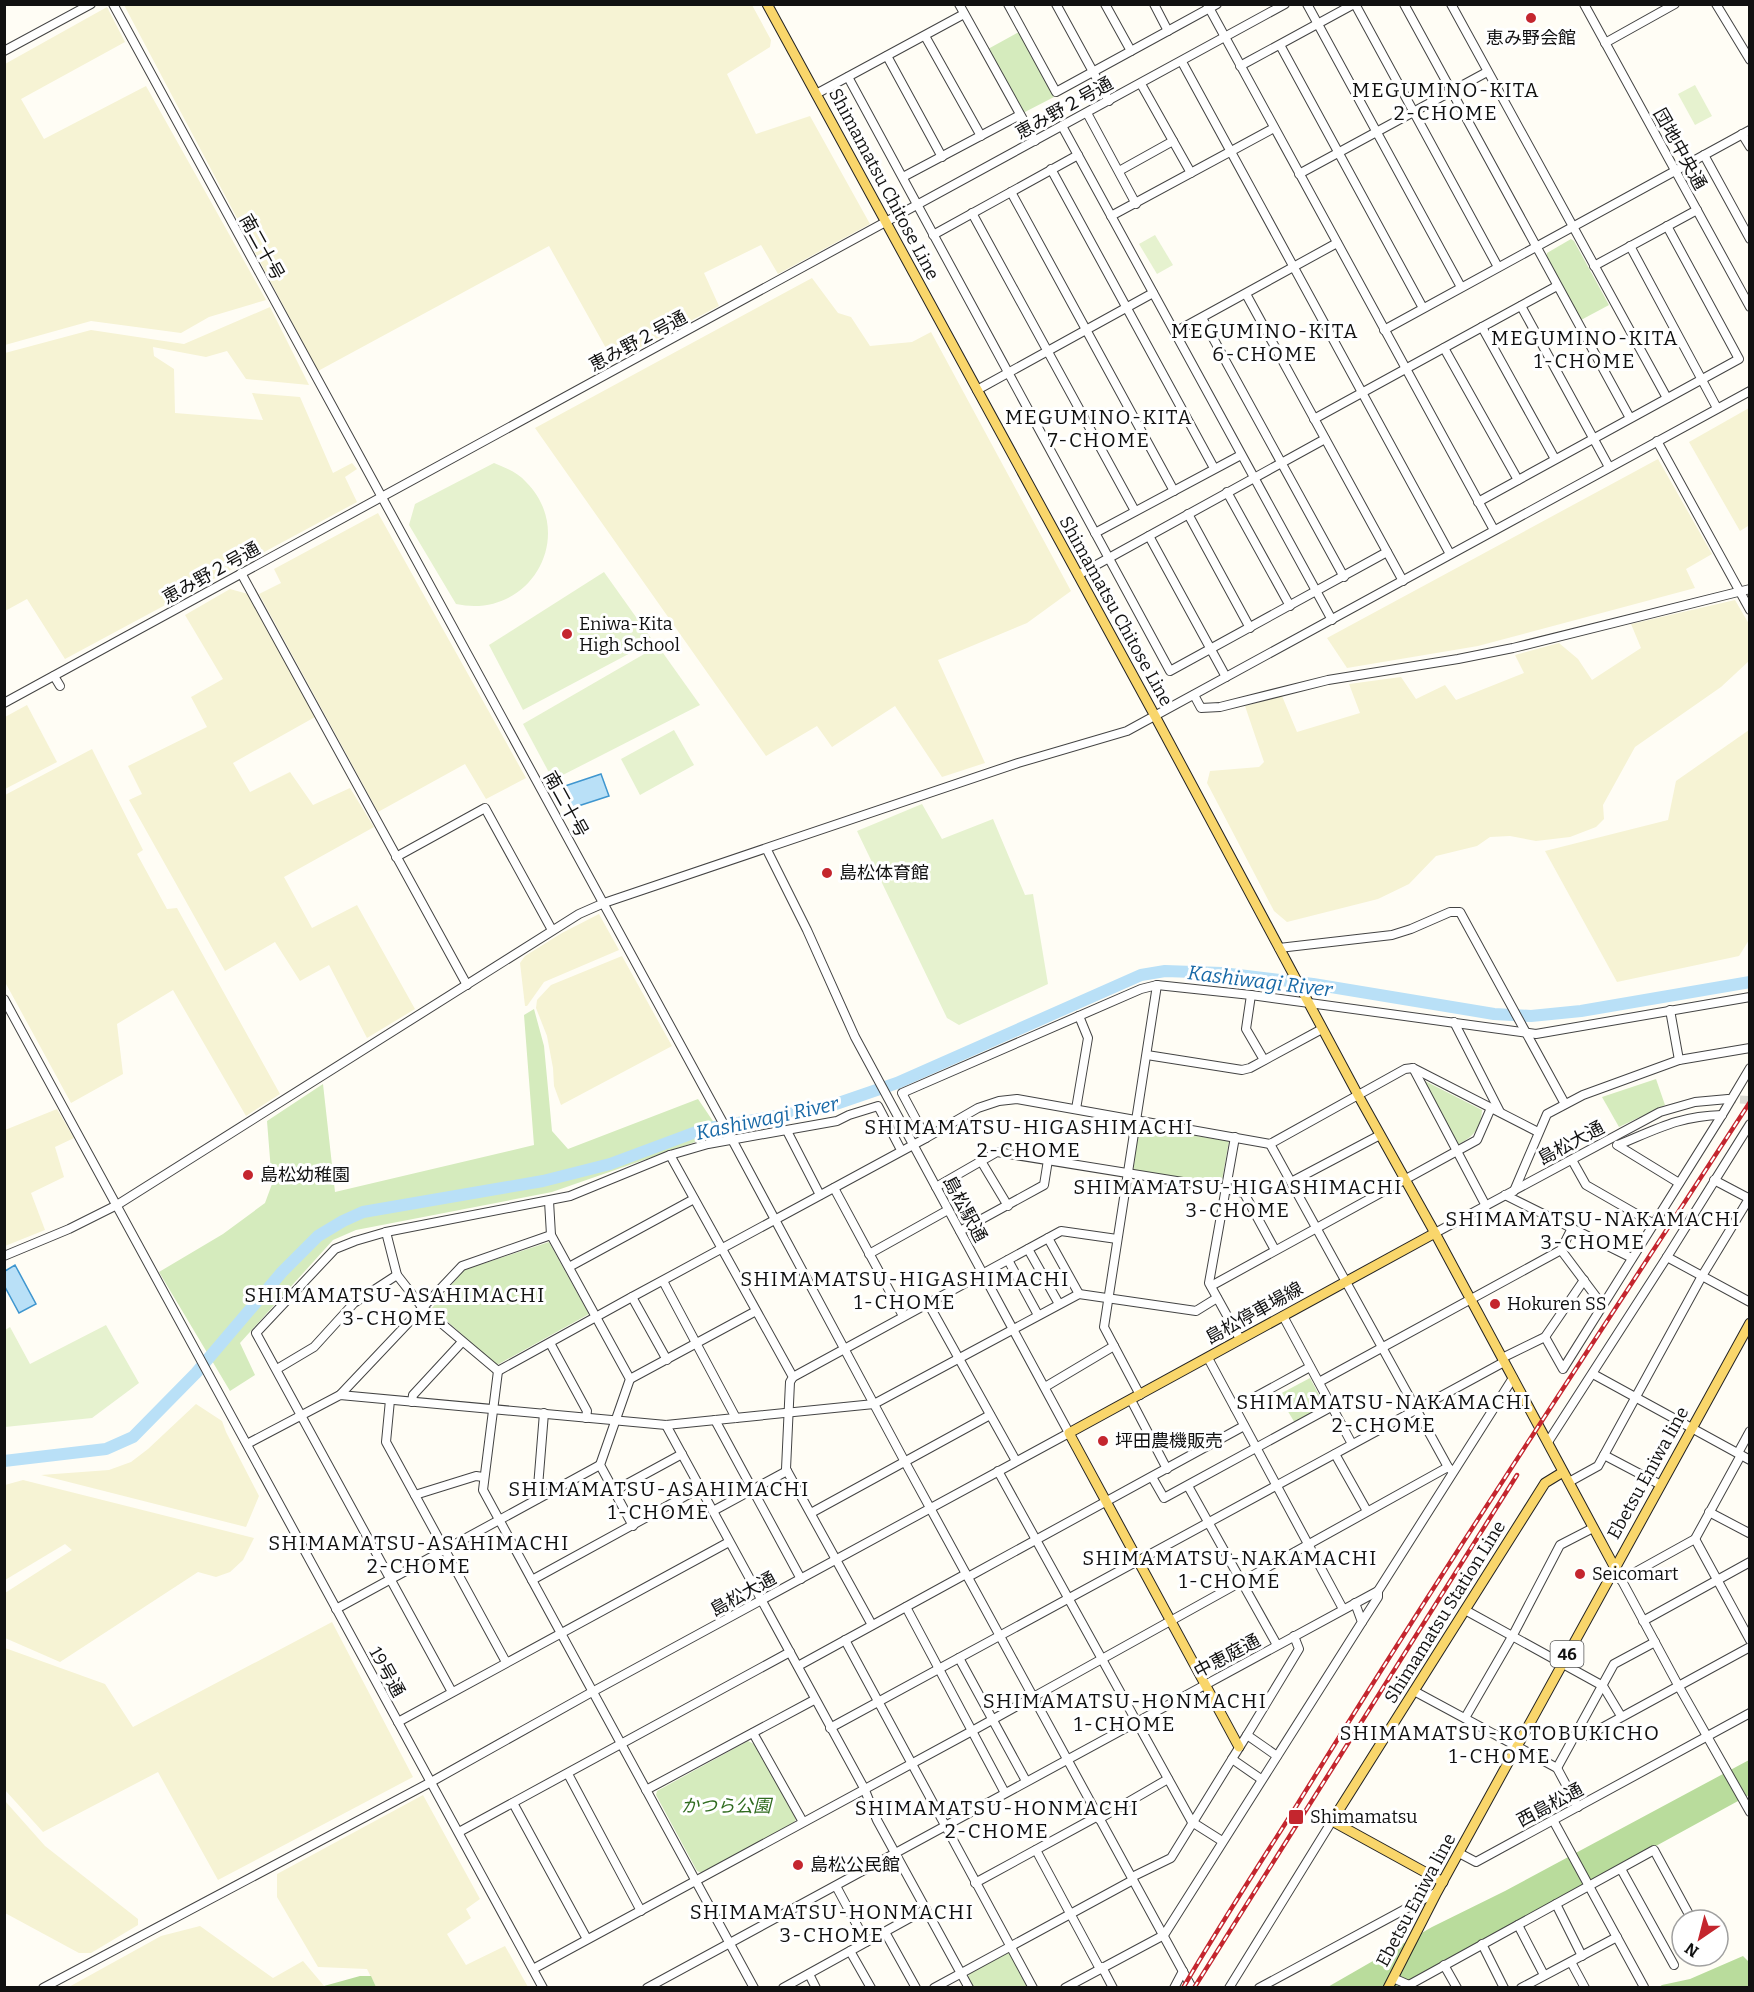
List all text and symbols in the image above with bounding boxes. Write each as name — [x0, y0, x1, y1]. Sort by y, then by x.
marker: 恵み野会館 — [1524, 11, 1538, 25]
place label: 恵み野会館 — [1486, 27, 1576, 49]
street label: 恵み野２号通 — [1011, 72, 1117, 144]
district label: MEGUMINO-KITA 2-CHOME — [1352, 78, 1540, 125]
street label: Shimamatsu Chitose Line — [824, 84, 944, 284]
street label: 団地中央通 — [1649, 104, 1711, 194]
street label: 南二十号 — [235, 210, 289, 284]
street label: 恵み野２号通 — [585, 306, 691, 376]
district label: MEGUMINO-KITA 6-CHOME — [1171, 319, 1359, 366]
district label: MEGUMINO-KITA 1-CHOME — [1491, 326, 1679, 373]
district label: MEGUMINO-KITA 7-CHOME — [1005, 405, 1193, 452]
street label: Shimamatsu Chitose Line — [1055, 512, 1177, 710]
street label: 恵み野２号通 — [158, 537, 264, 609]
place label: Eniwa-Kita High School — [579, 613, 680, 656]
marker: Eniwa-Kita High School — [560, 627, 574, 641]
street label: 南二十号 — [539, 767, 593, 841]
place label: 島松体育館 — [839, 862, 929, 884]
marker: 島松体育館 — [820, 866, 834, 880]
water label: Kashiwagi River — [1186, 960, 1334, 1002]
water label: Kashiwagi River — [693, 1091, 841, 1145]
district label: SHIMAMATSU-HIGASHIMACHI 2-CHOME — [864, 1115, 1194, 1162]
street label: 島松大通 — [1534, 1116, 1608, 1170]
place label: 島松幼稚園 — [260, 1164, 350, 1186]
marker: 島松幼稚園 — [241, 1168, 255, 1182]
street label: 島松駅通 — [938, 1172, 992, 1246]
district label: SHIMAMATSU-HIGASHIMACHI 3-CHOME — [1073, 1175, 1403, 1222]
district label: SHIMAMATSU-NAKAMACHI 3-CHOME — [1445, 1207, 1741, 1254]
district label: SHIMAMATSU-HIGASHIMACHI 1-CHOME — [740, 1267, 1070, 1314]
street label: 島松停車場線 — [1201, 1277, 1307, 1349]
district label: SHIMAMATSU-ASAHIMACHI 3-CHOME — [244, 1283, 546, 1330]
place label: Hokuren SS — [1507, 1293, 1606, 1315]
marker: Hokuren SS — [1488, 1297, 1502, 1311]
district label: SHIMAMATSU-NAKAMACHI 2-CHOME — [1236, 1390, 1532, 1437]
street label: Ebetsu Eniwa line — [1603, 1403, 1693, 1543]
place label: 坪田農機販売 — [1115, 1430, 1223, 1452]
marker: 坪田農機販売 — [1096, 1434, 1110, 1448]
district label: SHIMAMATSU-ASAHIMACHI 1-CHOME — [508, 1477, 810, 1524]
street label: Shimamatsu Station Line — [1380, 1517, 1510, 1707]
district label: SHIMAMATSU-ASAHIMACHI 2-CHOME — [268, 1531, 570, 1578]
district label: SHIMAMATSU-NAKAMACHI 1-CHOME — [1082, 1546, 1378, 1593]
place label: Seicomart — [1592, 1563, 1679, 1585]
street label: 島松大通 — [706, 1567, 780, 1621]
marker: Seicomart — [1573, 1567, 1587, 1581]
street label: 中恵庭通 — [1190, 1629, 1264, 1683]
road number: 46 — [1550, 1641, 1584, 1667]
street label: 19号通 — [364, 1643, 410, 1701]
district label: SHIMAMATSU-HONMACHI 1-CHOME — [983, 1689, 1267, 1736]
district label: SHIMAMATSU-KOTOBUKICHO 1-CHOME — [1340, 1721, 1660, 1768]
street label: 西島松通 — [1513, 1778, 1587, 1832]
park label: かつら公園 — [681, 1795, 774, 1817]
district label: SHIMAMATSU-HONMACHI 2-CHOME — [855, 1796, 1139, 1843]
place label: Shimamatsu — [1310, 1806, 1418, 1828]
marker: Shimamatsu — [1287, 1808, 1305, 1826]
street label: Ebetsu Eniwa line — [1372, 1830, 1460, 1970]
place label: 島松公民館 — [810, 1854, 900, 1876]
marker: 島松公民館 — [791, 1858, 805, 1872]
district label: SHIMAMATSU-HONMACHI 3-CHOME — [690, 1900, 974, 1947]
north arrow — [1670, 1908, 1730, 1968]
text: N — [1681, 1939, 1702, 1961]

